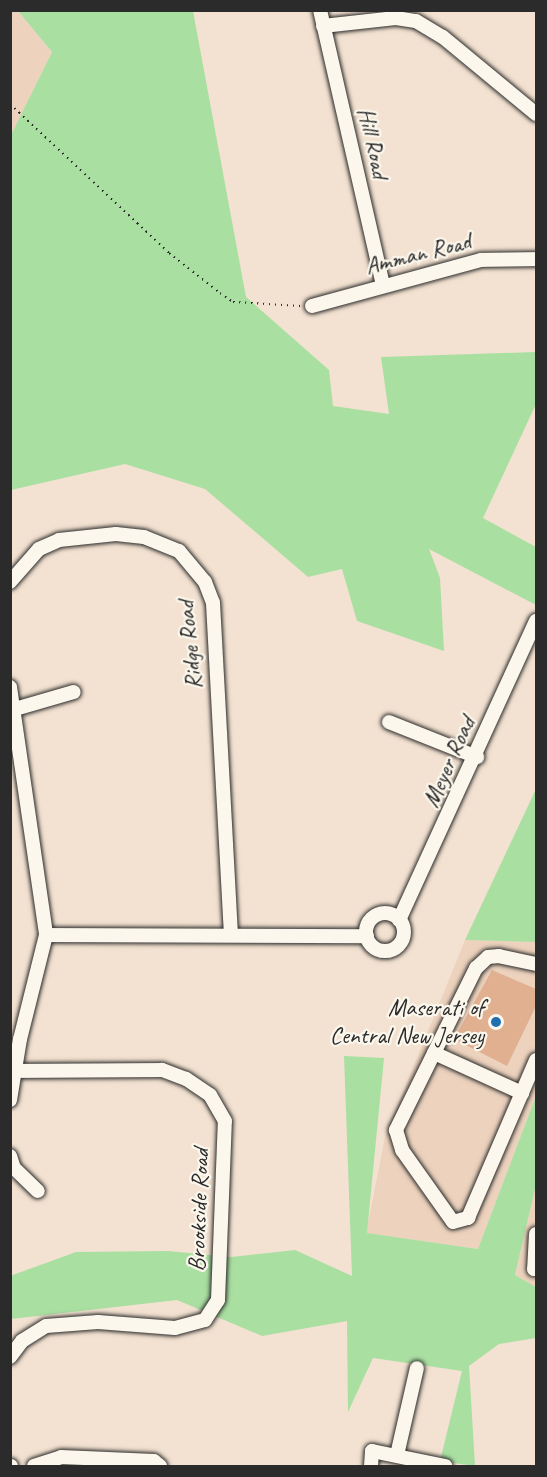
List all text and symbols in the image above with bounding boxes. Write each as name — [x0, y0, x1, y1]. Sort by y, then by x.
street label: Hill Road — [351, 105, 395, 181]
street label: Amman Road — [362, 227, 474, 281]
street label: Ridge Road — [171, 599, 209, 691]
street label: Meyer Road — [416, 712, 482, 812]
place label: Maserati of Central New Jersey — [330, 994, 484, 1050]
marker: Maserati of Central New Jersey — [489, 1015, 503, 1029]
street label: Brookside Road — [182, 1148, 216, 1272]

